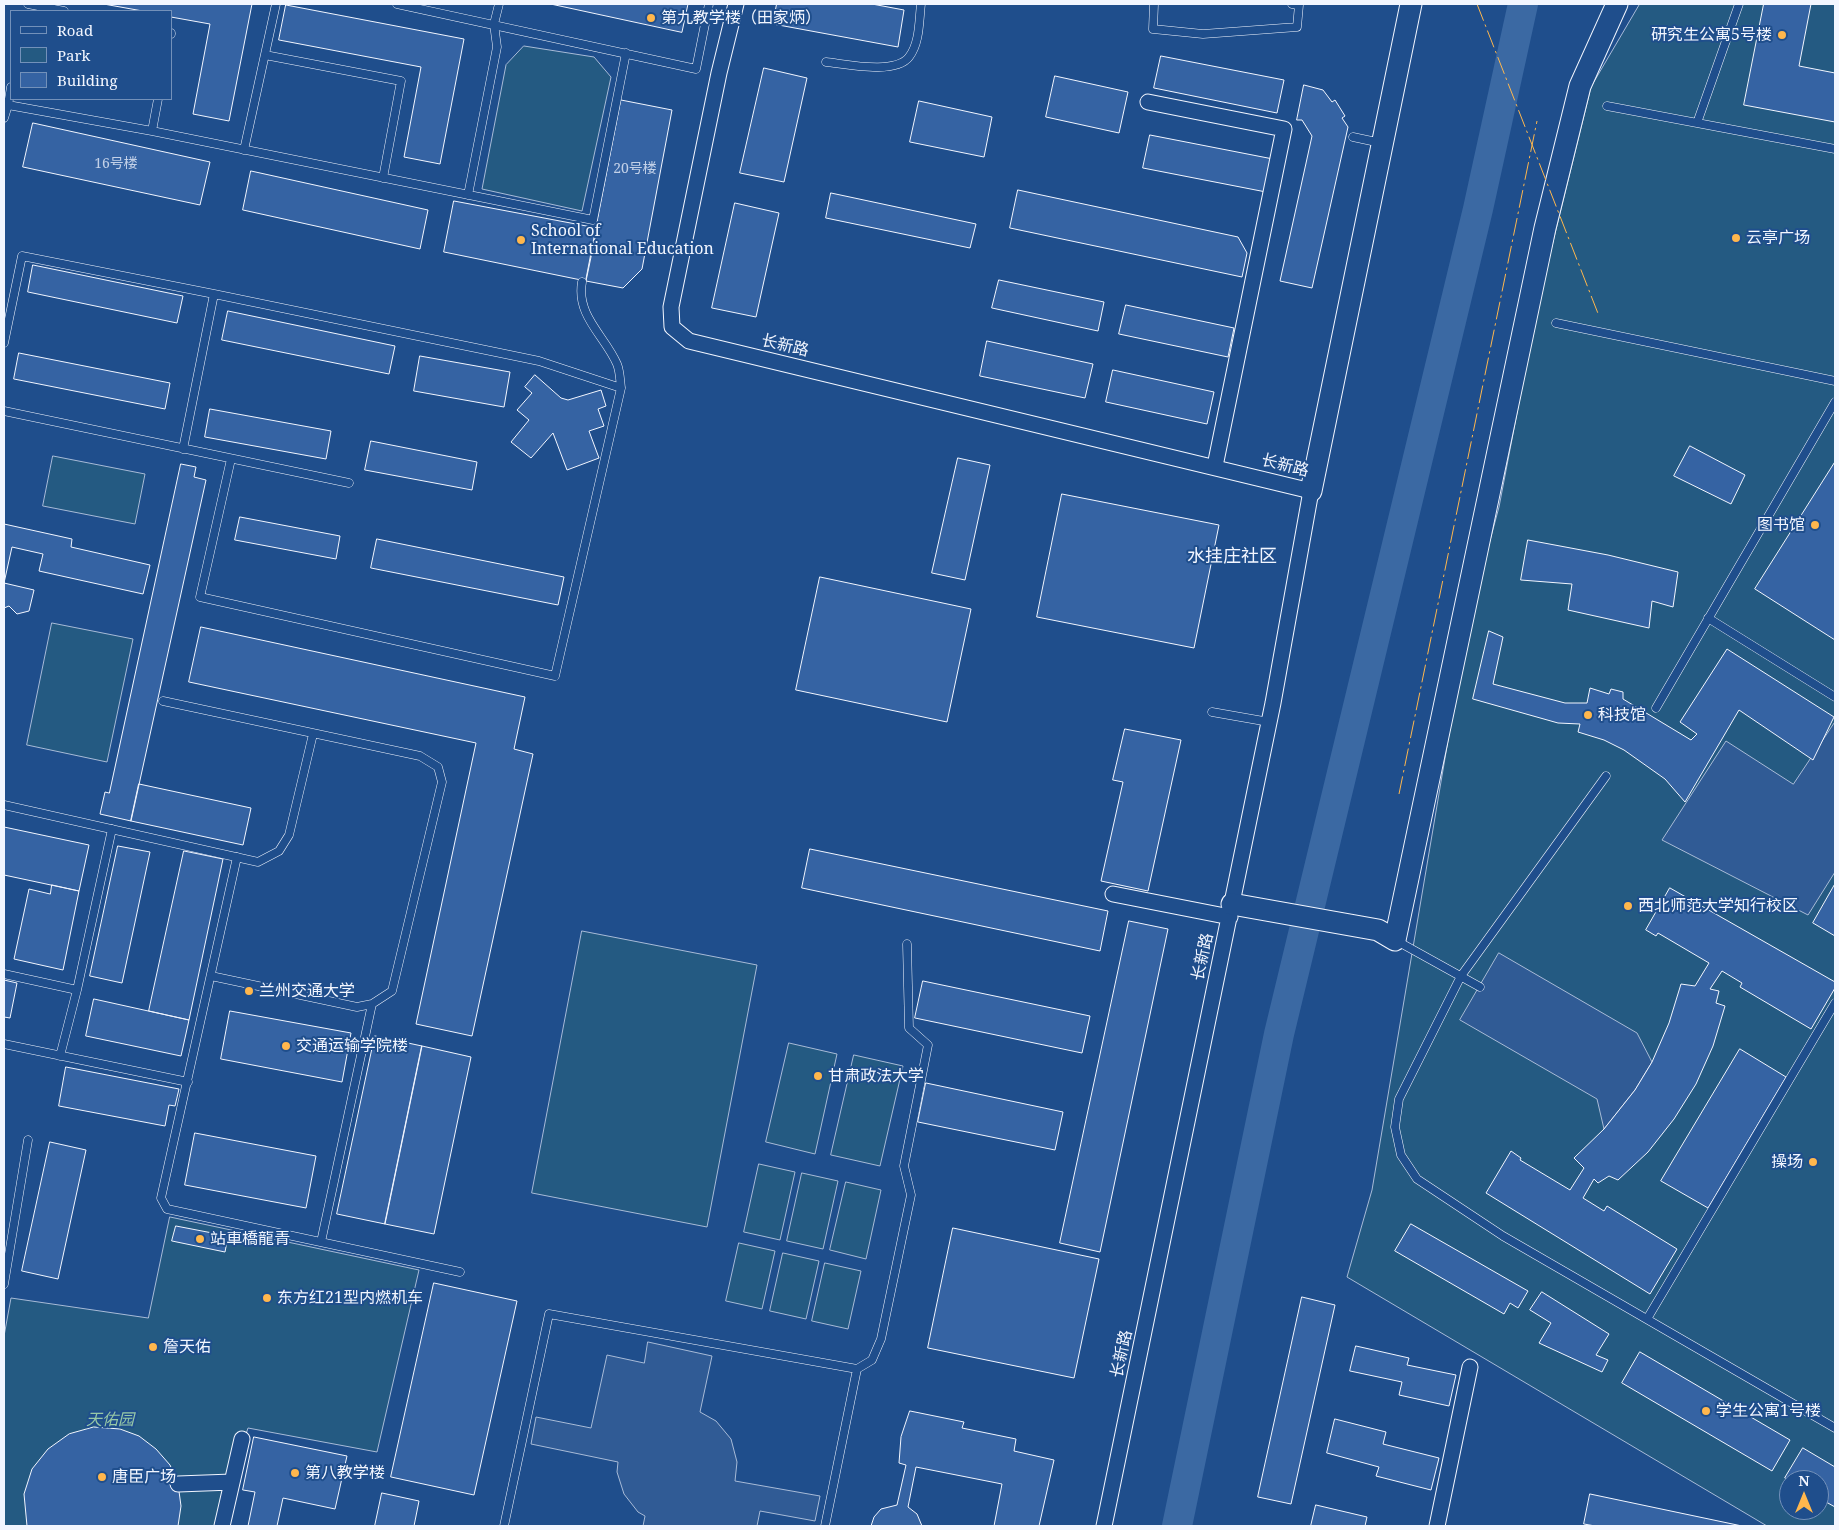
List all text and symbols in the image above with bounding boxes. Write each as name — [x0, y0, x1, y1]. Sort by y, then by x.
place label: 第九教学楼（田家炳） — [661, 8, 821, 28]
legend — [10, 10, 172, 100]
marker: 第九教学楼（田家炳） — [645, 12, 657, 24]
text: Road — [57, 20, 93, 40]
place label: 研究生公寓5号楼 — [1651, 25, 1772, 45]
marker: 研究生公寓5号楼 — [1776, 29, 1788, 41]
text: Park — [57, 45, 90, 65]
text: Building — [57, 70, 118, 90]
house number: 16号楼 — [94, 156, 138, 172]
house number: 20号楼 — [613, 161, 657, 177]
place label: School of International Education — [531, 221, 714, 259]
place label: 云亭广场 — [1746, 228, 1810, 248]
marker: 云亭广场 — [1730, 232, 1742, 244]
marker: School of International Education — [515, 234, 527, 246]
street label: 长新路 — [759, 331, 811, 361]
street label: 长新路 — [1259, 451, 1311, 481]
place label: 图书馆 — [1757, 515, 1805, 535]
marker: 图书馆 — [1809, 519, 1821, 531]
district label: 水挂庄社区 — [1187, 546, 1277, 568]
place label: 科技馆 — [1598, 705, 1646, 725]
marker: 科技馆 — [1582, 709, 1594, 721]
place label: 西北师范大学知行校区 — [1638, 896, 1798, 916]
marker: 西北师范大学知行校区 — [1622, 900, 1634, 912]
street label: 长新路 — [1189, 932, 1217, 982]
place label: 兰州交通大学 — [259, 981, 355, 1001]
marker: 兰州交通大学 — [243, 985, 255, 997]
place label: 交通运输学院楼 — [296, 1036, 408, 1056]
marker: 交通运输学院楼 — [280, 1040, 292, 1052]
place label: 甘肃政法大学 — [828, 1066, 924, 1086]
marker: 甘肃政法大学 — [812, 1070, 824, 1082]
place label: 操场 — [1771, 1152, 1803, 1172]
marker: 操场 — [1807, 1156, 1819, 1168]
place label: 站車橋龍青 — [210, 1229, 290, 1249]
marker: 站車橋龍青 — [194, 1233, 206, 1245]
place label: 东方红21型内燃机车 — [277, 1288, 423, 1308]
marker: 东方红21型内燃机车 — [261, 1292, 273, 1304]
street label: 长新路 — [1108, 1329, 1136, 1379]
place label: 詹天佑 — [163, 1337, 211, 1357]
marker: 詹天佑 — [147, 1341, 159, 1353]
place label: 学生公寓1号楼 — [1716, 1401, 1821, 1421]
marker: 学生公寓1号楼 — [1700, 1405, 1712, 1417]
park label: 天佑园 — [86, 1410, 134, 1430]
place label: 第八教学楼 — [305, 1463, 385, 1483]
place label: 唐臣广场 — [112, 1467, 176, 1487]
marker: 第八教学楼 — [289, 1467, 301, 1479]
north arrow — [1779, 1470, 1829, 1520]
marker: 唐臣广场 — [96, 1471, 108, 1483]
text: N — [1798, 1471, 1810, 1490]

